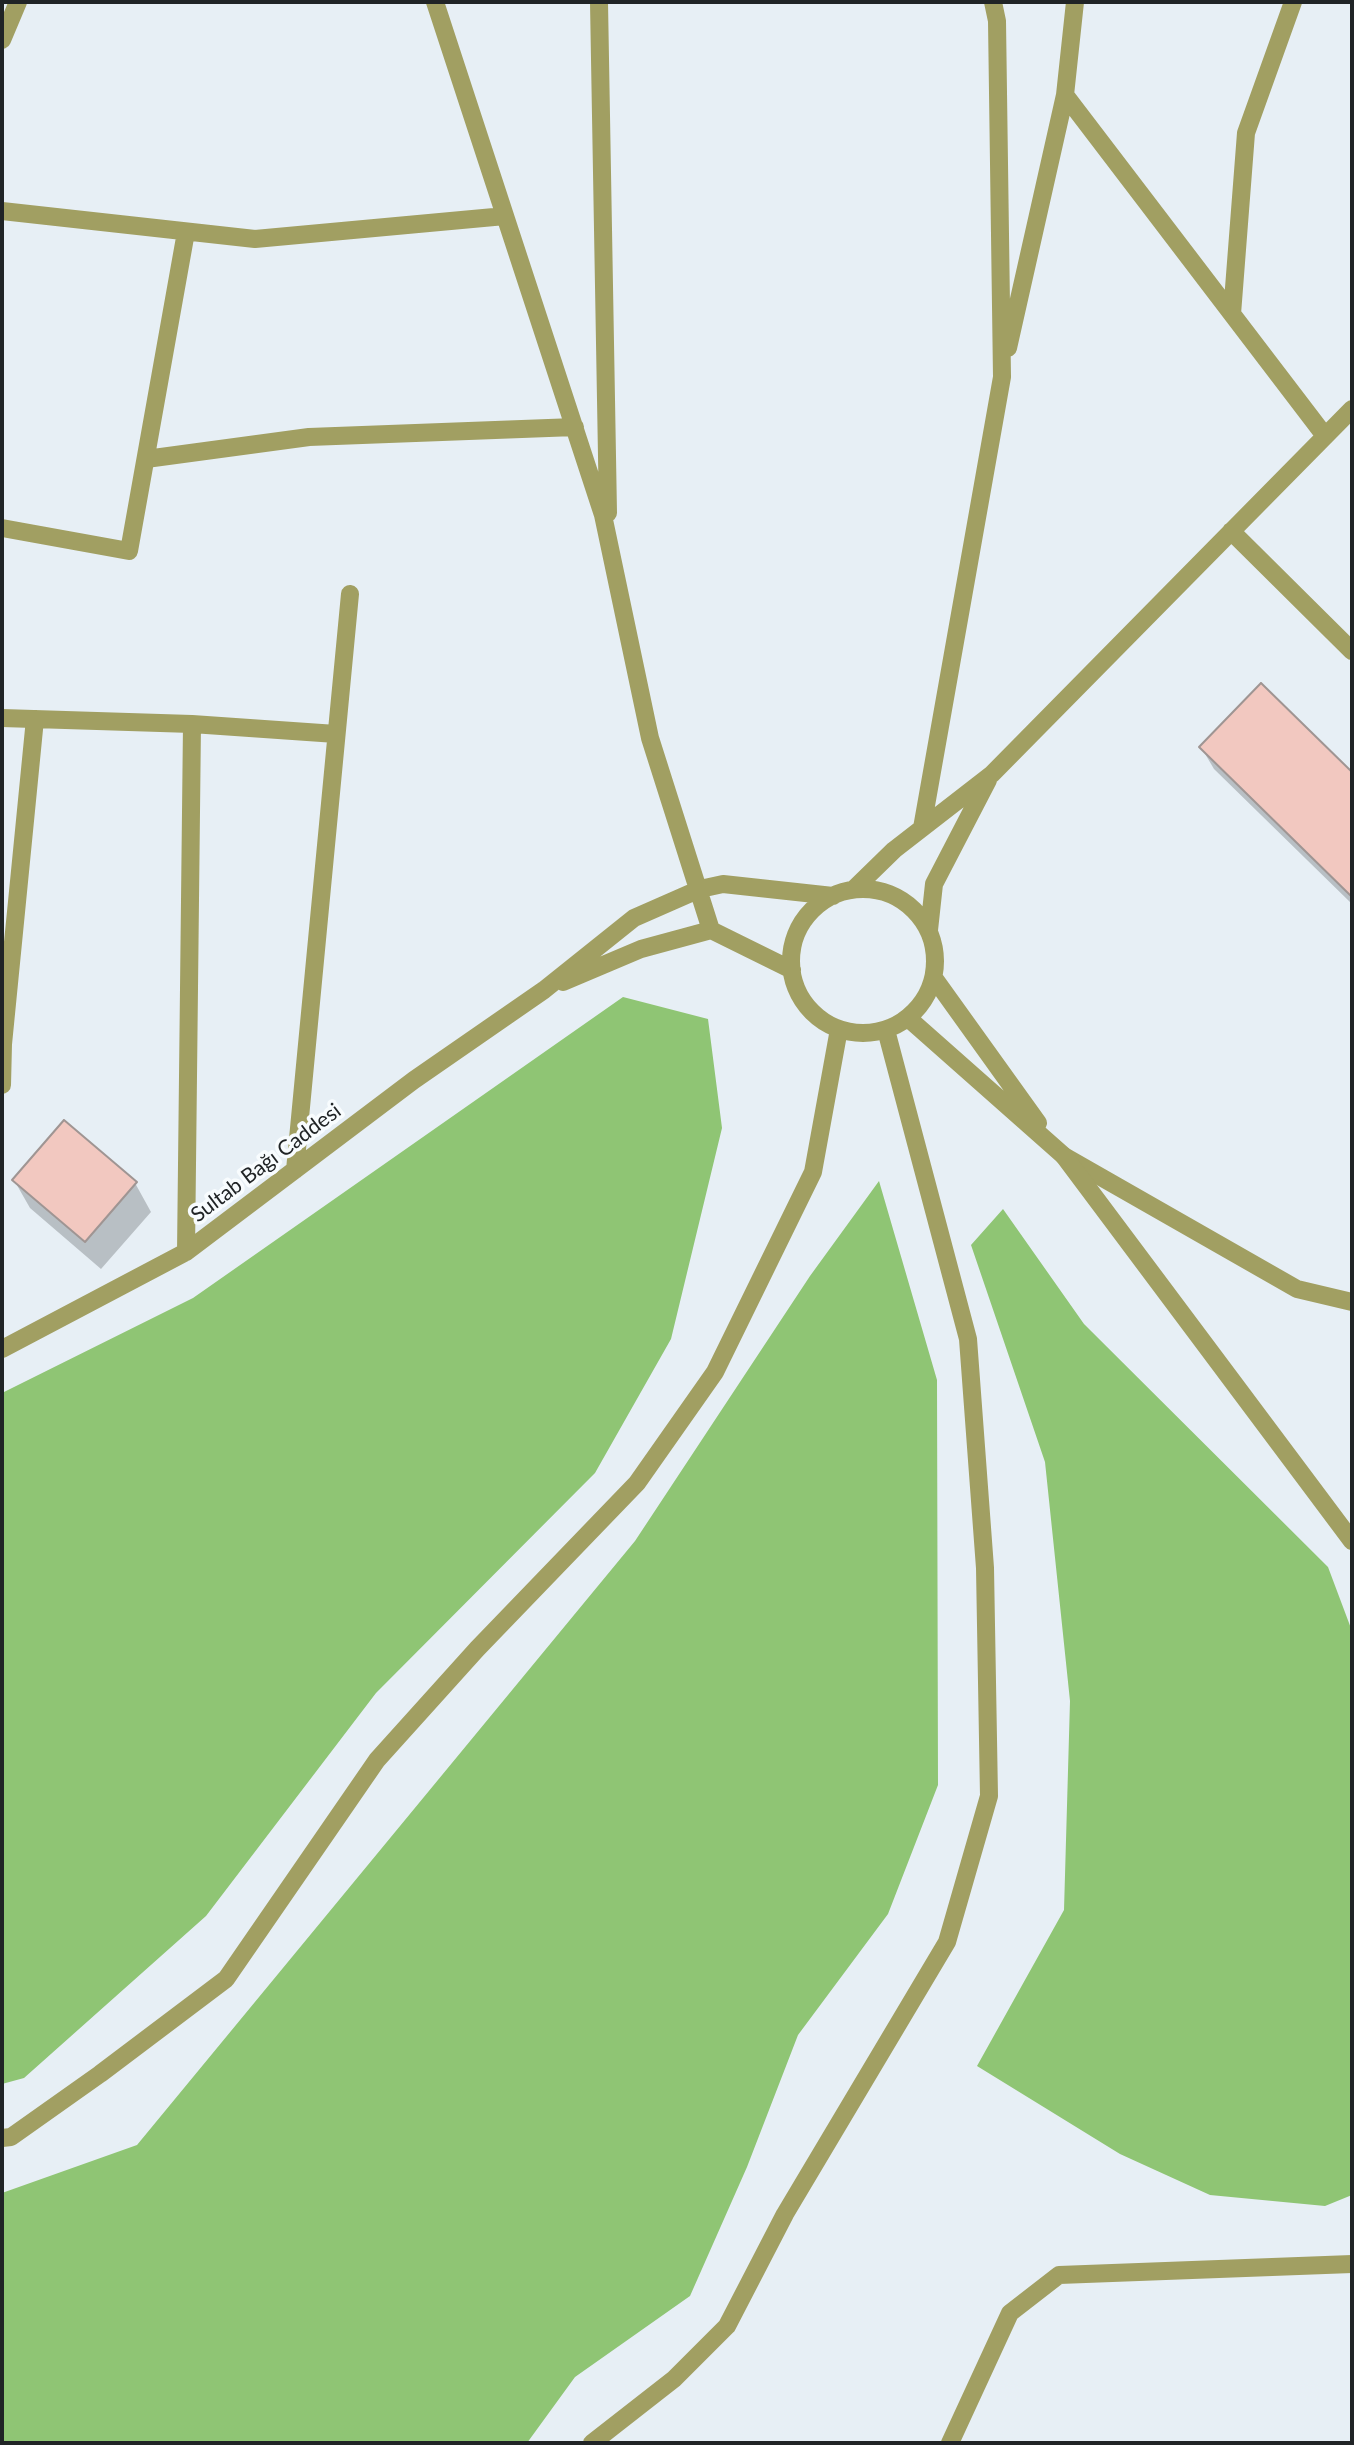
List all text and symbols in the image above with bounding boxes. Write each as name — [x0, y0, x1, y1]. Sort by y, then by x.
street label: Sultab Bağı Caddesi — [186, 1098, 346, 1228]

